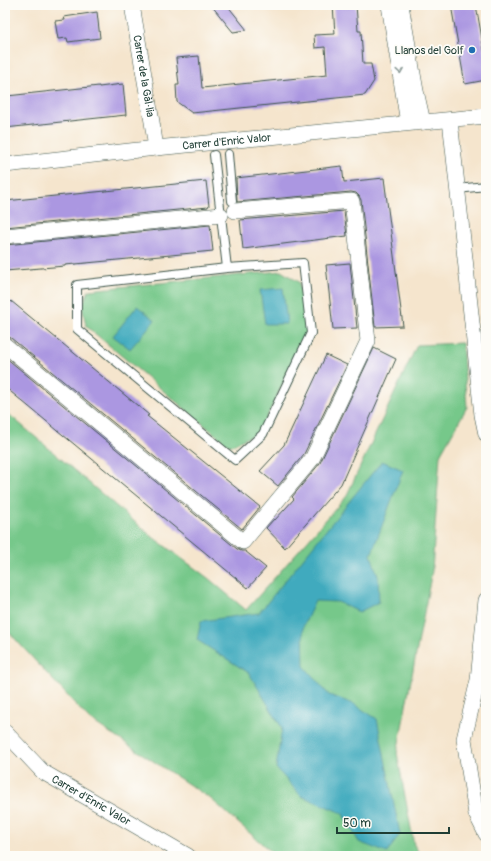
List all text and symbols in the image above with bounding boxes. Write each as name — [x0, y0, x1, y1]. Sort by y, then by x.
street label: Carrer de la Gàl·lia — [130, 34, 157, 118]
place label: Llanos del Golf — [395, 44, 465, 57]
marker: Llanos del Golf — [467, 45, 477, 55]
one-way arrow — [395, 68, 404, 74]
street label: Carrer d'Enric Valor — [182, 131, 272, 152]
street label: Carrer d'Enric Valor — [49, 772, 133, 828]
scale bar — [337, 809, 449, 835]
text: 50 m — [343, 816, 371, 831]

